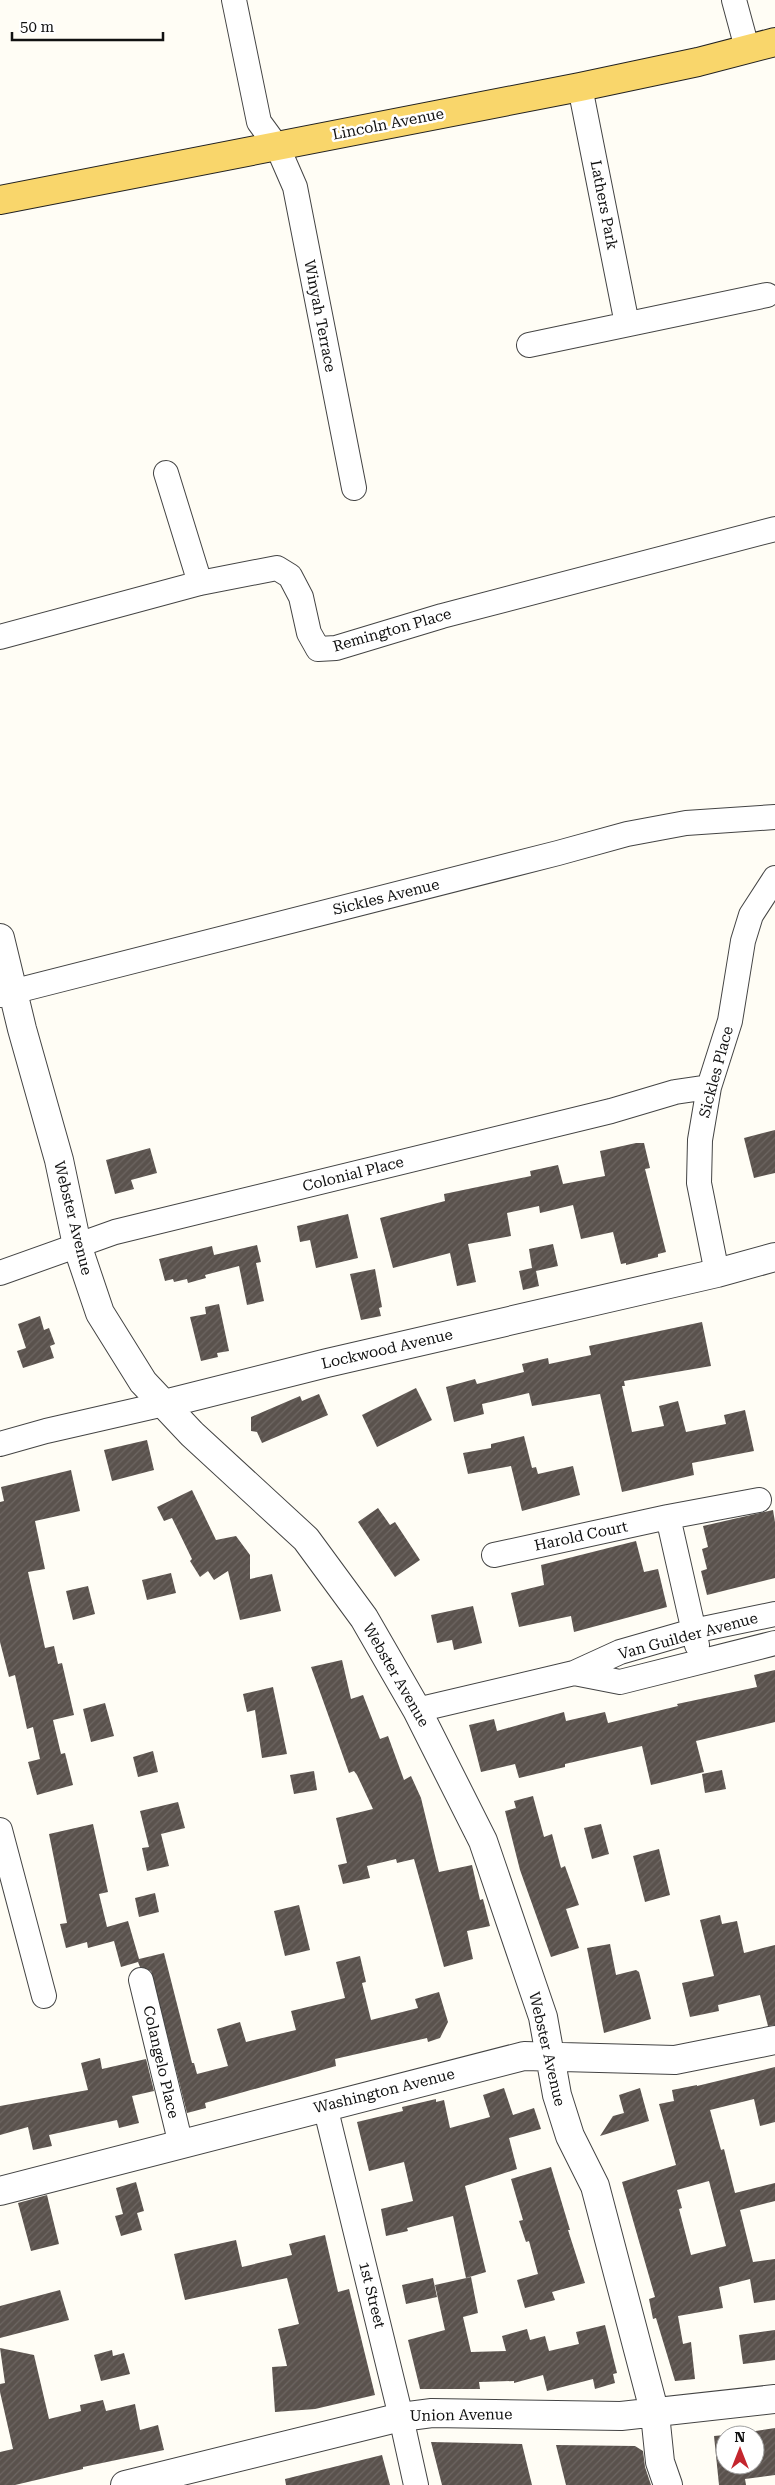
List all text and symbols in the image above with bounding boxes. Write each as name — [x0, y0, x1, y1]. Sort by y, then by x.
scale bar — [12, 10, 164, 42]
text: 50 m — [20, 18, 55, 36]
street label: Lincoln Avenue — [331, 104, 445, 144]
street label: Lathers Park — [586, 159, 622, 252]
street label: Winyah Terrace — [300, 258, 340, 374]
street label: Remington Place — [331, 605, 453, 655]
street label: Sickles Avenue — [331, 875, 441, 919]
street label: Sickles Place — [695, 1024, 737, 1120]
street label: Colonial Place — [301, 1153, 405, 1195]
street label: Webster Avenue — [50, 1159, 96, 1277]
street label: Lockwood Avenue — [320, 1325, 454, 1373]
street label: Harold Court — [533, 1517, 630, 1555]
street label: Van Guilder Avenue — [616, 1609, 760, 1663]
street label: Webster Avenue — [359, 1620, 433, 1730]
street label: Webster Avenue — [525, 1990, 569, 2108]
street label: Colangelo Place — [139, 2004, 183, 2120]
street label: Washington Avenue — [312, 2065, 456, 2117]
street label: 1st Street — [355, 2260, 389, 2331]
street label: Union Avenue — [410, 2405, 512, 2425]
north arrow — [715, 2425, 765, 2475]
text: N — [735, 2429, 746, 2445]

